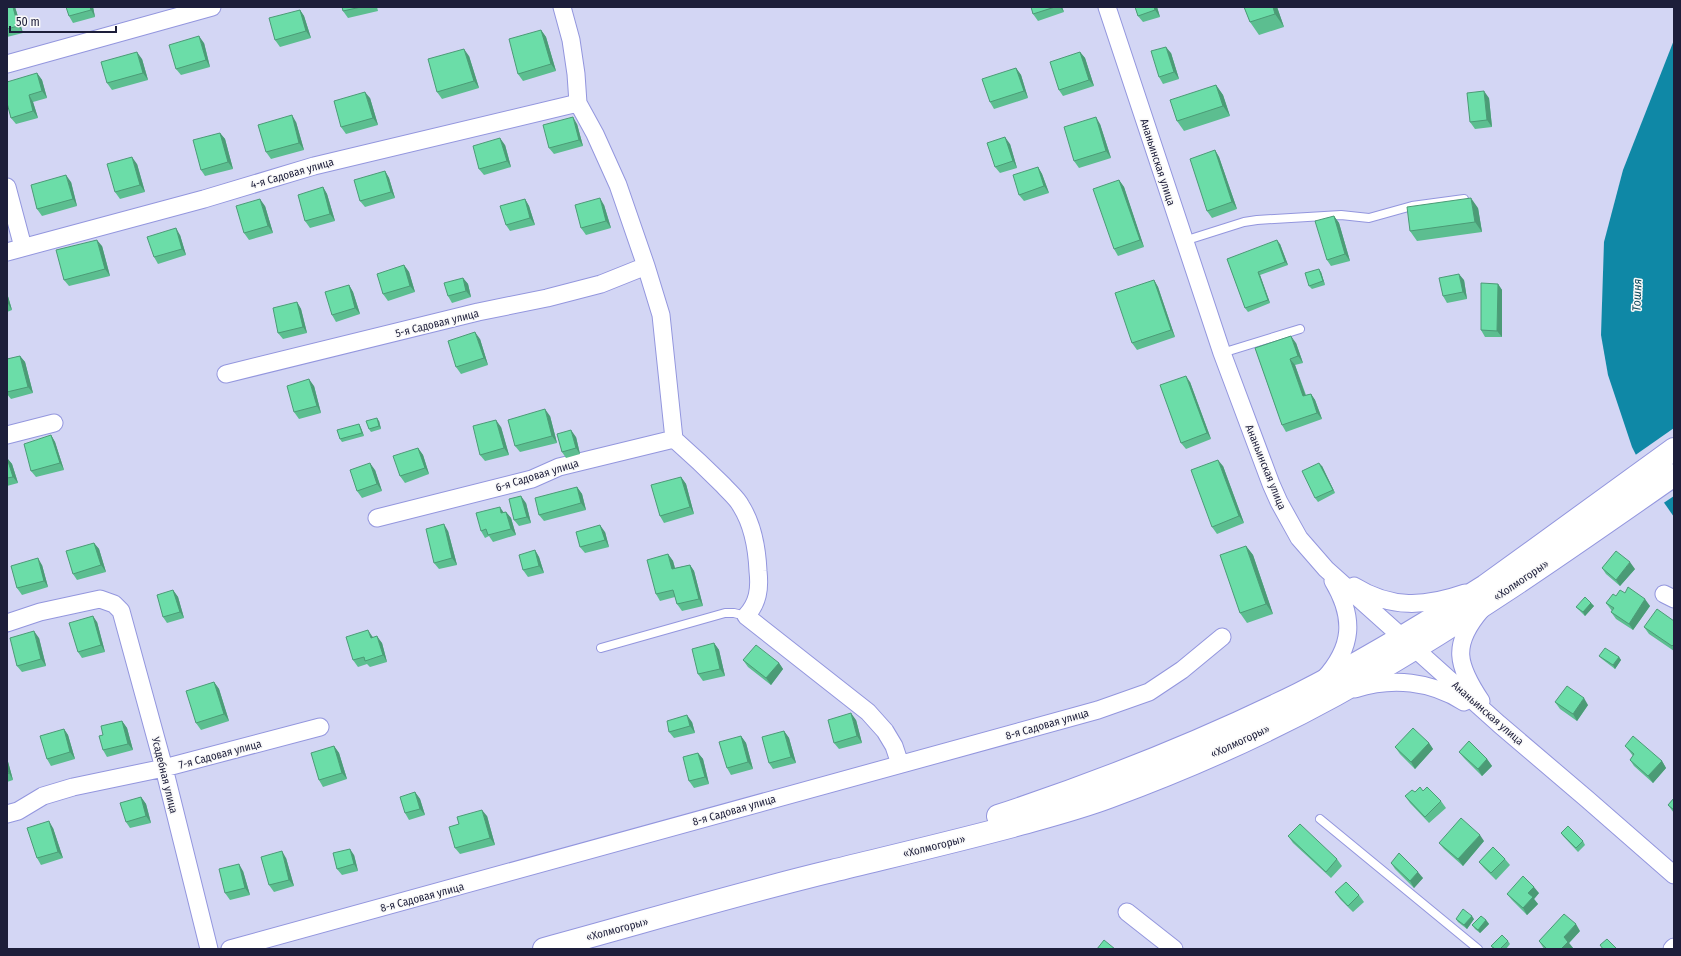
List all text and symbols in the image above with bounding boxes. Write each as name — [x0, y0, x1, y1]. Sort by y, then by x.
scale bar — [10, 8, 116, 34]
text: 50 m — [16, 15, 40, 29]
street label: Ананьинская улица — [1137, 117, 1178, 207]
street label: 4-я Садовая улица — [249, 155, 335, 192]
water label: Тошня — [1629, 278, 1645, 312]
street label: 5-я Садовая улица — [394, 307, 480, 340]
street label: Ананьинская улица — [1243, 423, 1289, 512]
street label: 6-я Садовая улица — [494, 457, 580, 494]
street label: «Холмогоры» — [1491, 557, 1551, 604]
street label: Ананьинская улица — [1449, 679, 1526, 748]
street label: 8-я Садовая улица — [1004, 706, 1090, 743]
street label: «Холмогоры» — [1209, 722, 1272, 761]
street label: Усадебная улица — [148, 735, 180, 815]
street label: 7-я Садовая улица — [177, 737, 263, 772]
street label: 8-я Садовая улица — [691, 792, 777, 829]
street label: «Холмогоры» — [902, 832, 967, 861]
street label: 8-я Садовая улица — [379, 880, 465, 915]
street label: «Холмогоры» — [585, 915, 650, 944]

